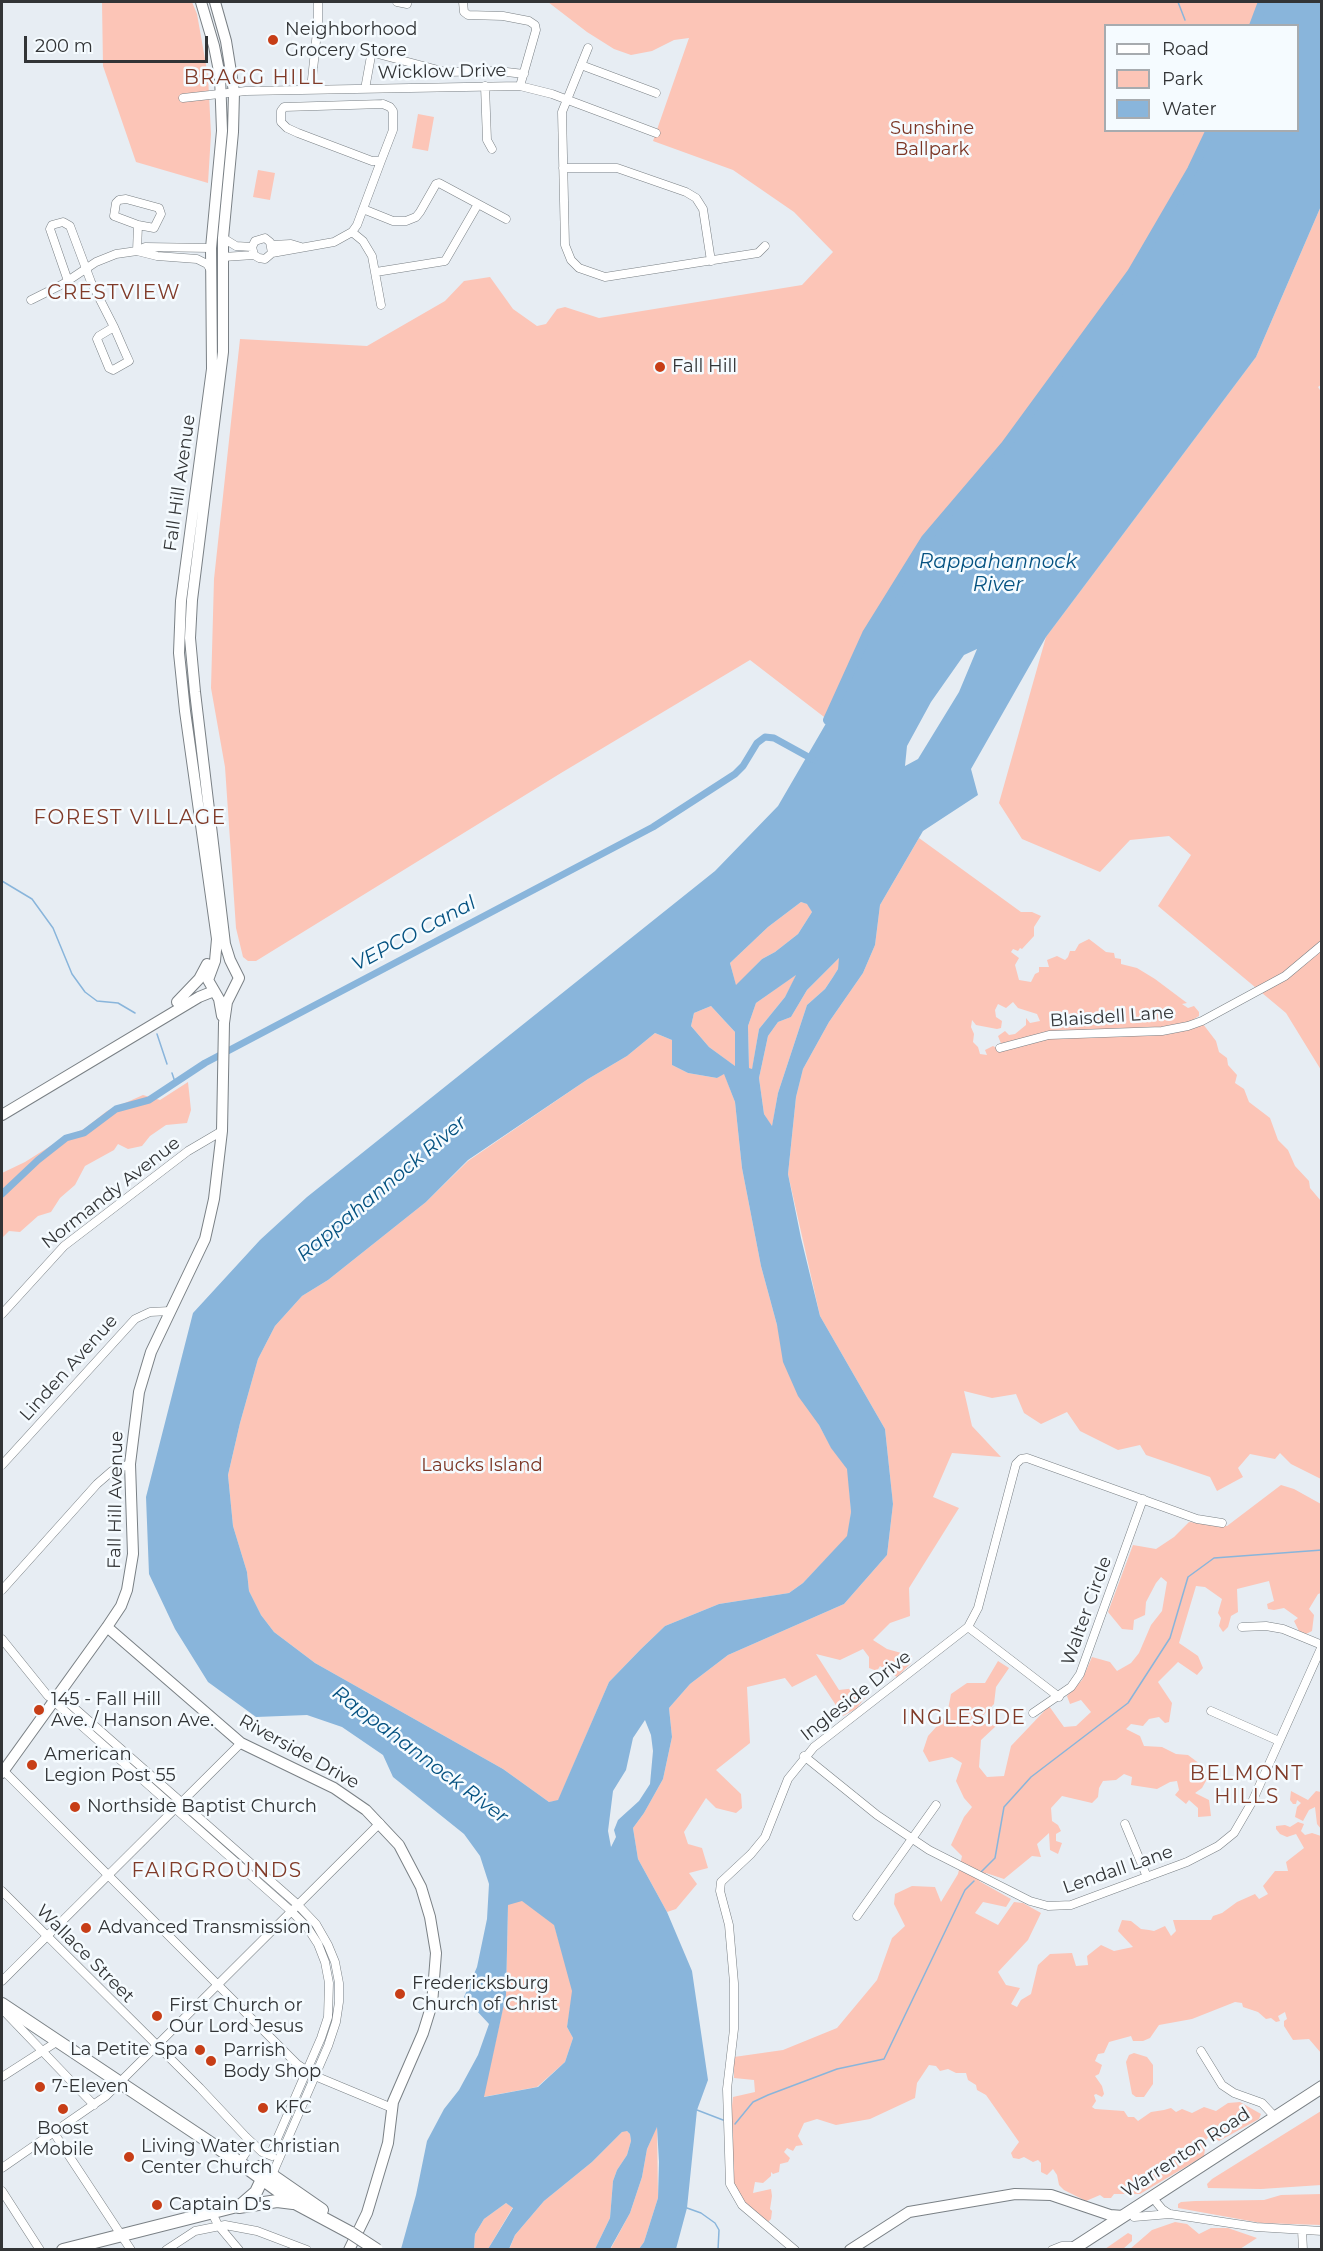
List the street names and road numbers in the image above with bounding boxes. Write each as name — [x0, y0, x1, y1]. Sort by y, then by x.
street label: Wicklow Drive — [377, 60, 507, 84]
street label: Fall Hill Avenue — [160, 413, 200, 553]
street label: Blaisdell Lane — [1049, 1002, 1175, 1032]
street label: Normandy Avenue — [38, 1132, 184, 1254]
street label: Linden Avenue — [16, 1310, 122, 1426]
street label: Fall Hill Avenue — [104, 1431, 128, 1569]
street label: Walter Circle — [1057, 1554, 1117, 1668]
street label: Ingleside Drive — [796, 1646, 916, 1746]
street label: Riverside Drive — [235, 1710, 363, 1794]
street label: Lendall Lane — [1060, 1841, 1176, 1899]
street label: Wallace Street — [31, 1900, 139, 2008]
street label: Warrenton Road — [1118, 2103, 1254, 2203]

